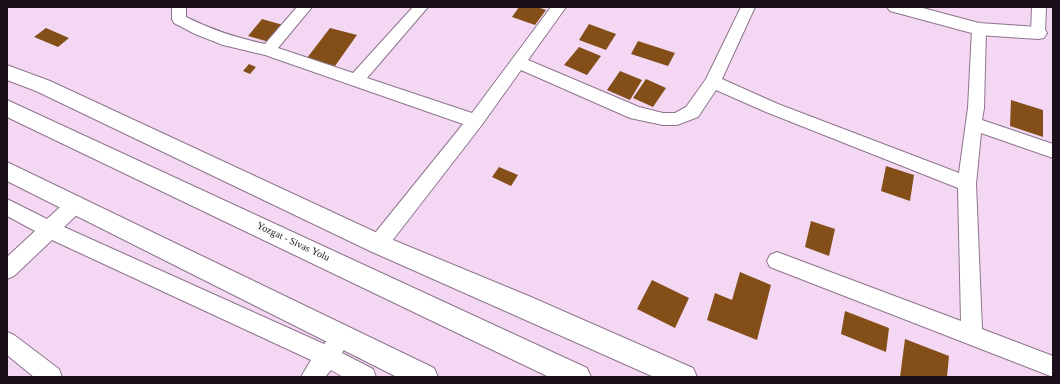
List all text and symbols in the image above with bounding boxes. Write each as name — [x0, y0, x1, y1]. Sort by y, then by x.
street label: Yozgat - Sivas Yolu — [254, 220, 332, 264]

